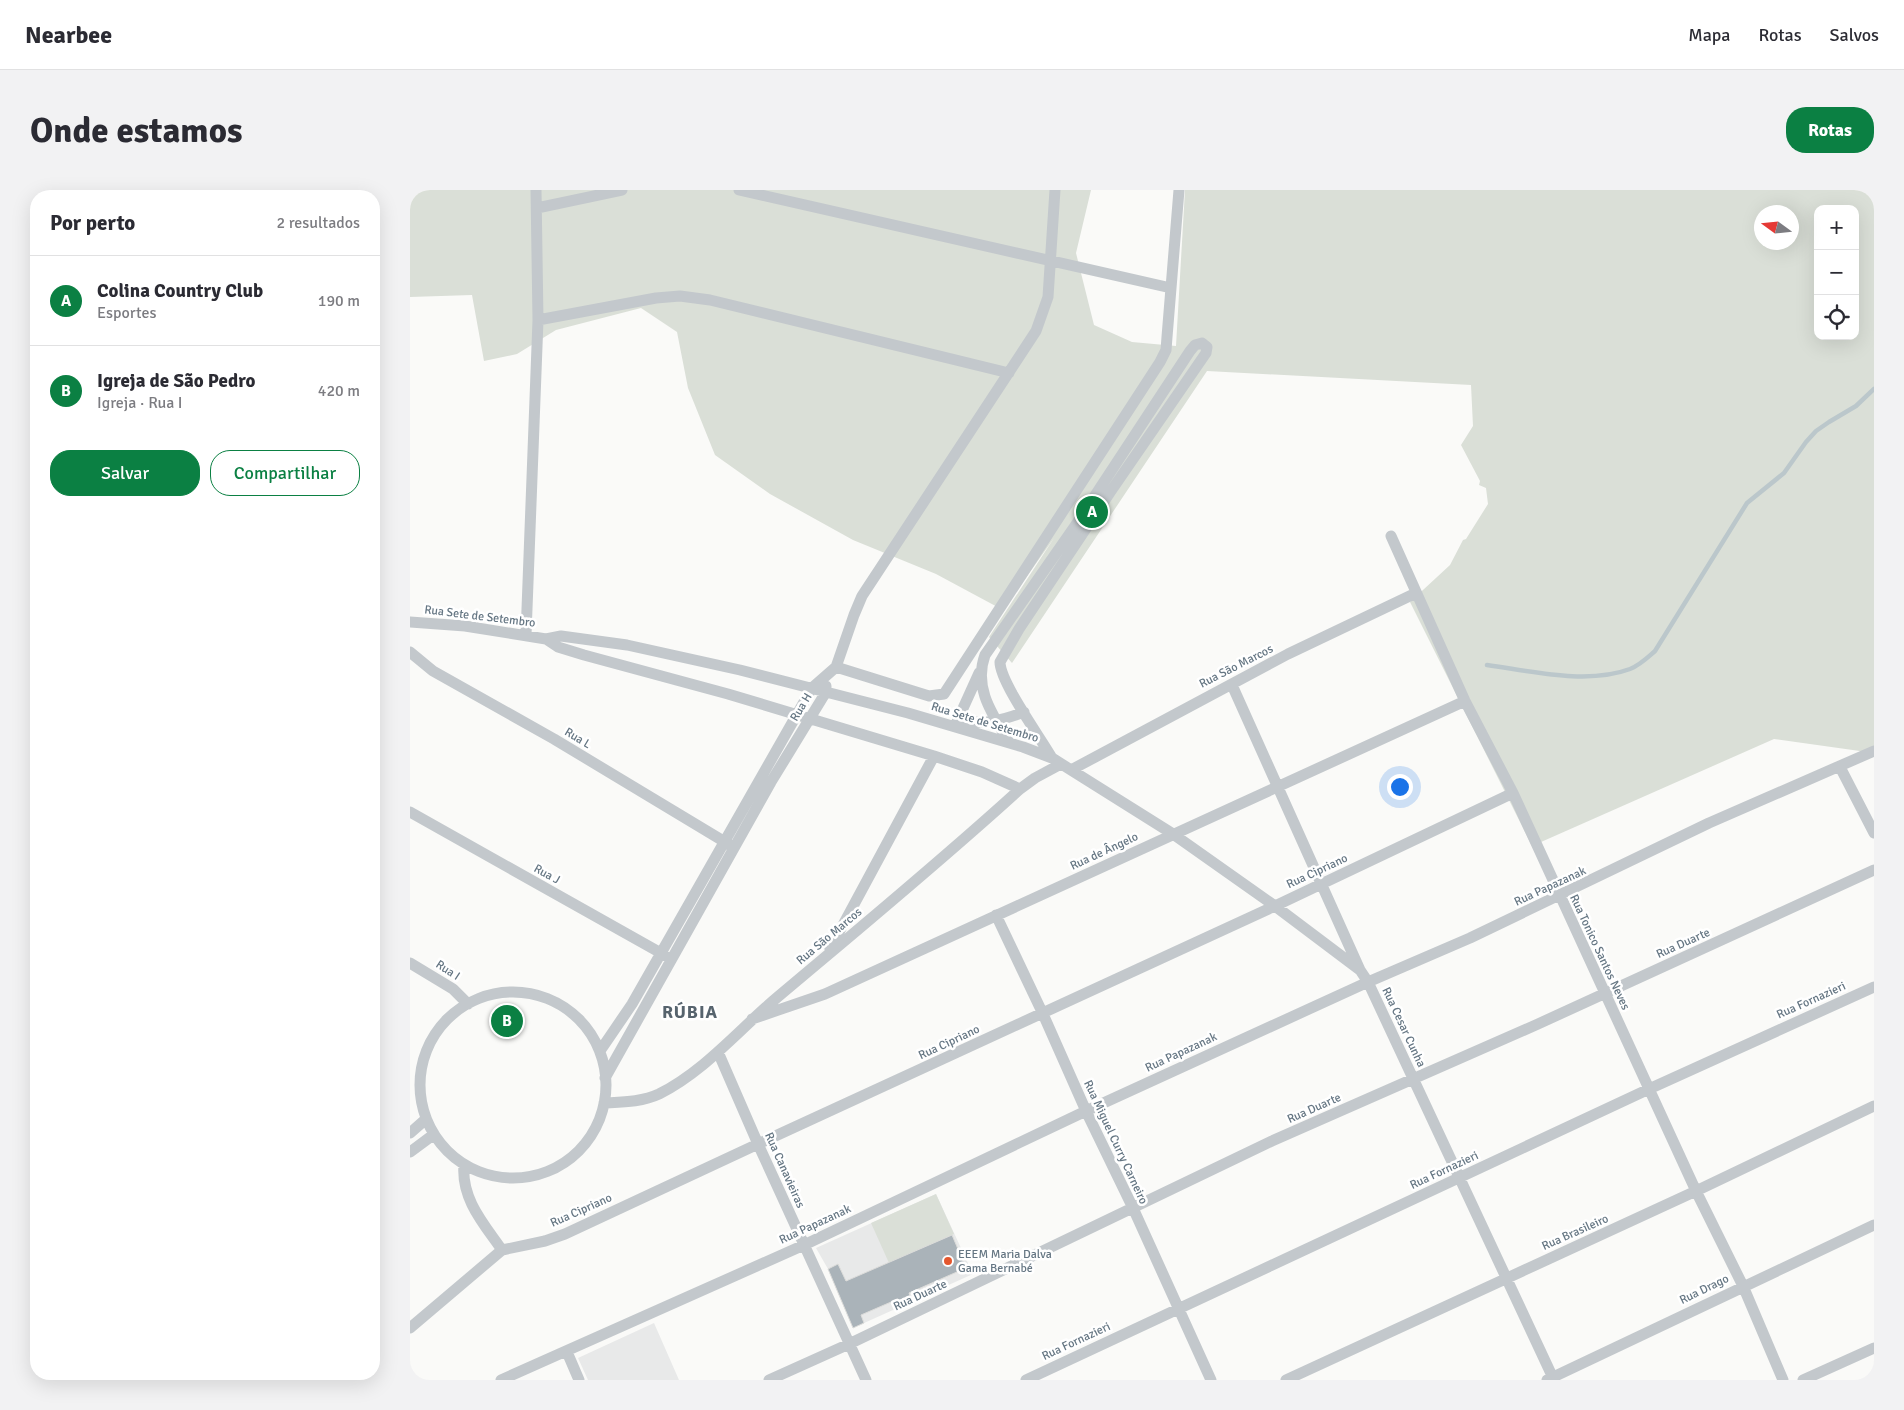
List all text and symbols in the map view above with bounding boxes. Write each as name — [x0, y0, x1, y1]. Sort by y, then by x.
text: Nearbee — [25, 20, 112, 50]
text: Mapa — [1688, 24, 1731, 46]
text: Rotas — [1759, 24, 1802, 46]
text: Salvos — [1830, 24, 1879, 46]
button: Rotas — [1786, 107, 1874, 153]
text: Onde estamos — [30, 109, 242, 152]
north arrow — [1754, 205, 1799, 250]
map controls — [1814, 205, 1859, 340]
button: + — [1814, 205, 1859, 250]
text: Por perto — [50, 210, 135, 236]
text: 2 resultados — [277, 213, 360, 233]
button: − — [1814, 250, 1859, 295]
text: Colina Country Club — [97, 279, 263, 303]
text: A — [61, 291, 71, 311]
text: 190 m — [318, 291, 360, 311]
button: locate — [1814, 295, 1859, 340]
text: Esportes — [97, 303, 157, 323]
text: Igreja de São Pedro — [97, 369, 255, 393]
text: B — [61, 381, 71, 401]
text: 420 m — [318, 381, 360, 401]
text: Igreja · Rua I — [97, 393, 183, 413]
button: Salvar — [50, 450, 200, 496]
button: Compartilhar — [210, 450, 360, 496]
pin: A — [1076, 493, 1108, 531]
street label: Rua Sete de Setembro — [424, 602, 536, 631]
street label: Rua São Marcos — [1197, 641, 1276, 691]
street label: Rua H — [787, 690, 816, 724]
street label: Rua Sete de Setembro — [929, 699, 1040, 746]
street label: Rua L — [562, 725, 594, 752]
your location — [1387, 774, 1413, 800]
street label: Rua de Ângelo — [1068, 829, 1141, 874]
street label: Rua Cipriano — [1284, 851, 1350, 892]
street label: Rua J — [531, 861, 562, 888]
street label: Rua Papazanak — [1512, 863, 1588, 910]
street label: Rua Tonico Santos Neves — [1566, 892, 1633, 1012]
street label: Rua São Marcos — [794, 905, 865, 968]
street label: Rua Duarte — [1654, 925, 1712, 962]
street label: Rua I — [433, 957, 463, 984]
street label: Rua Fornazieri — [1774, 979, 1848, 1022]
street label: Rua Cesar Cunha — [1378, 985, 1429, 1070]
district label: RÚBIA — [662, 1001, 718, 1023]
pin: B — [491, 1002, 523, 1040]
street label: Rua Cipriano — [916, 1022, 982, 1063]
street label: Rua Papazanak — [1143, 1029, 1219, 1076]
street label: Rua Miguel Curry Carneiro — [1080, 1078, 1151, 1207]
street label: Rua Duarte — [1285, 1090, 1343, 1127]
street label: Rua Canavieiras — [761, 1130, 808, 1210]
street label: Rua Fornazieri — [1408, 1148, 1481, 1193]
street label: Rua Cipriano — [548, 1190, 614, 1231]
street label: Rua Papazanak — [777, 1201, 853, 1248]
street label: Rua Brasileiro — [1540, 1211, 1611, 1254]
place label: EEEM Maria Dalva Gama Bernabé — [958, 1247, 1052, 1276]
marker: EEEM Maria Dalva Gama Bernabé — [942, 1255, 954, 1267]
street label: Rua Drago — [1677, 1271, 1731, 1308]
street label: Rua Duarte — [891, 1277, 949, 1314]
street label: Rua Fornazieri — [1040, 1319, 1113, 1364]

